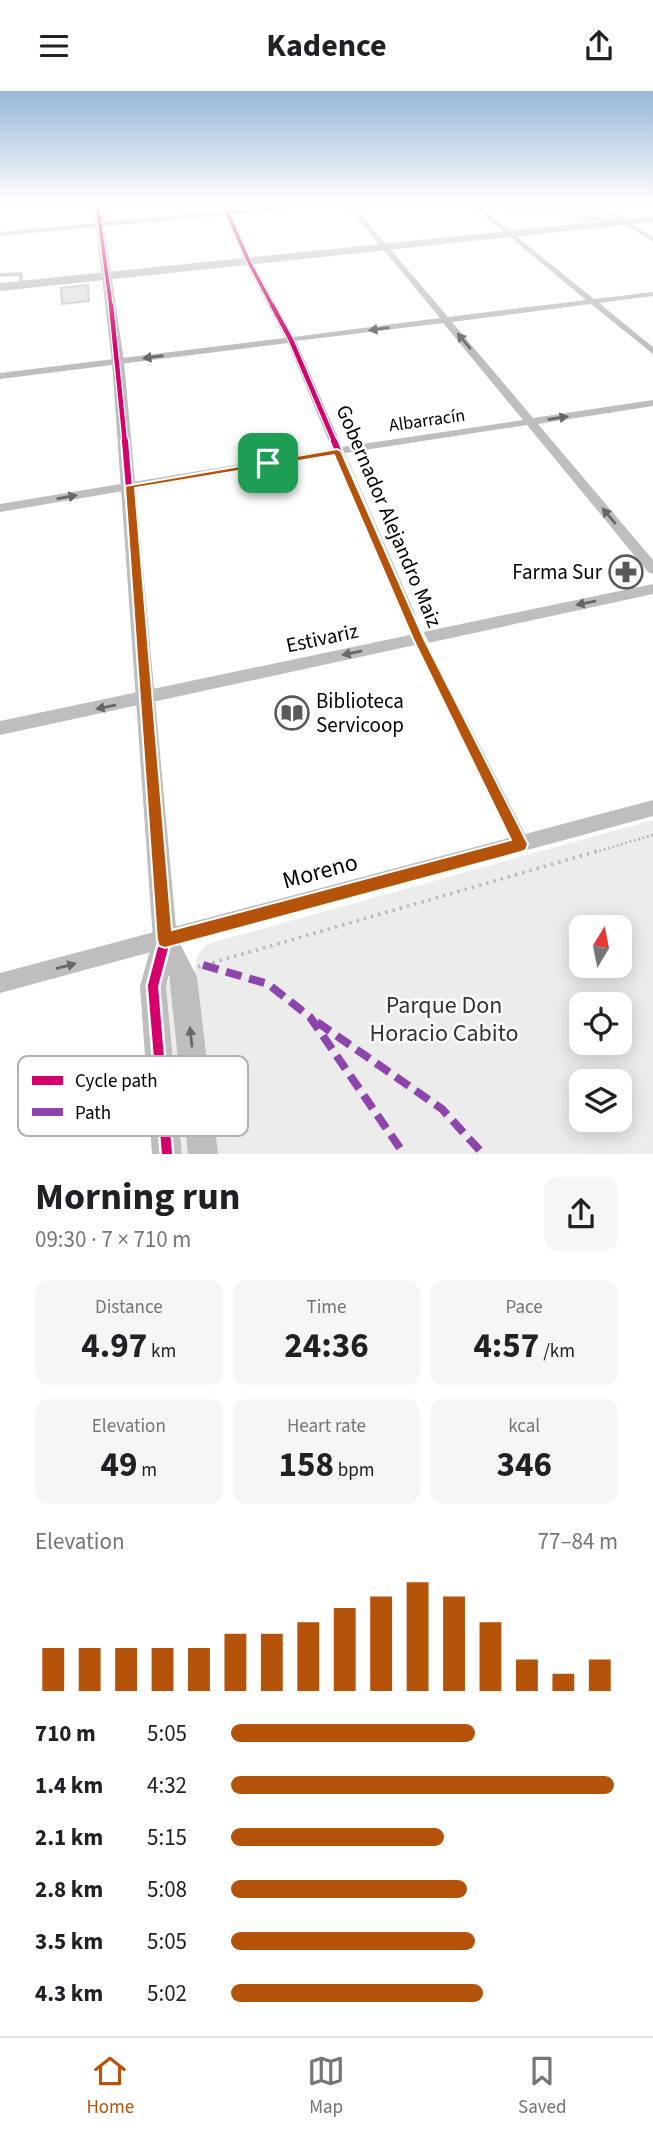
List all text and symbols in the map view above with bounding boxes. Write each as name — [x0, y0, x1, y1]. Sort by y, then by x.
text: Kadence — [266, 23, 387, 69]
icon: menu — [35, 27, 73, 65]
icon: share — [580, 27, 618, 65]
one-way arrow — [368, 323, 390, 334]
one-way arrow — [456, 332, 472, 350]
one-way arrow — [142, 352, 164, 363]
street label: Gobernador Alejandro Maiz — [329, 400, 450, 632]
street label: Albarracín — [387, 403, 467, 438]
one-way arrow — [547, 412, 569, 423]
pin — [238, 433, 298, 493]
icon: arrive — [249, 444, 287, 482]
one-way arrow — [56, 491, 78, 502]
one-way arrow — [602, 507, 617, 525]
pharmacy icon: Farma Sur — [607, 553, 645, 591]
place label: Farma Sur — [512, 557, 603, 587]
one-way arrow — [575, 598, 597, 609]
street label: Estivariz — [283, 616, 361, 660]
one-way arrow — [341, 648, 363, 659]
place label: Biblioteca Servicoop — [316, 686, 404, 740]
library icon: Biblioteca Servicoop — [273, 694, 311, 732]
one-way arrow — [95, 701, 117, 712]
street label: Moreno — [279, 845, 362, 898]
north arrow — [569, 915, 632, 978]
map controls — [569, 915, 632, 1132]
one-way arrow — [55, 960, 77, 971]
park label: Parque Don Horacio Cabito — [370, 988, 518, 1051]
button: locate — [569, 992, 632, 1055]
one-way arrow — [185, 1026, 196, 1048]
legend — [18, 1056, 248, 1136]
text: Cycle path — [75, 1068, 157, 1095]
button: layers — [569, 1069, 632, 1132]
text: Path — [75, 1100, 111, 1127]
text: Morning run — [35, 1170, 240, 1224]
button: share — [544, 1177, 618, 1251]
text: 09:30 · 7 × 710 m — [35, 1223, 191, 1256]
text: Distance — [95, 1294, 163, 1321]
text: Time — [306, 1294, 347, 1321]
text: Pace — [506, 1294, 543, 1321]
text: 4.97 — [81, 1321, 147, 1371]
text: 24:36 — [284, 1321, 369, 1371]
text: 4:57 — [473, 1321, 539, 1371]
text: km — [147, 1338, 176, 1365]
text: /km — [539, 1338, 575, 1365]
text: Elevation — [92, 1413, 166, 1440]
text: Heart rate — [287, 1413, 366, 1440]
text: kcal — [508, 1413, 540, 1440]
text: 49 — [101, 1440, 138, 1490]
text: 158 — [278, 1440, 334, 1490]
text: 346 — [496, 1440, 552, 1490]
text: m — [138, 1457, 157, 1484]
text: bpm — [334, 1457, 375, 1484]
text: Elevation — [35, 1525, 125, 1558]
text: 77–84 m — [538, 1525, 618, 1558]
text: 710 m — [35, 1717, 96, 1750]
text: 5:05 — [147, 1717, 187, 1750]
text: 1.4 km — [35, 1769, 103, 1802]
text: 4:32 — [147, 1769, 187, 1802]
text: 2.1 km — [35, 1821, 103, 1854]
text: 5:15 — [147, 1821, 187, 1854]
text: 2.8 km — [35, 1873, 103, 1906]
text: 5:08 — [147, 1873, 187, 1906]
text: 3.5 km — [35, 1925, 103, 1958]
text: 5:05 — [147, 1925, 187, 1958]
text: 4.3 km — [35, 1977, 103, 2010]
text: 5:02 — [147, 1977, 187, 2010]
tab: Home — [86, 2052, 134, 2121]
tab: Map — [307, 2052, 345, 2121]
tab: Saved — [518, 2052, 567, 2121]

